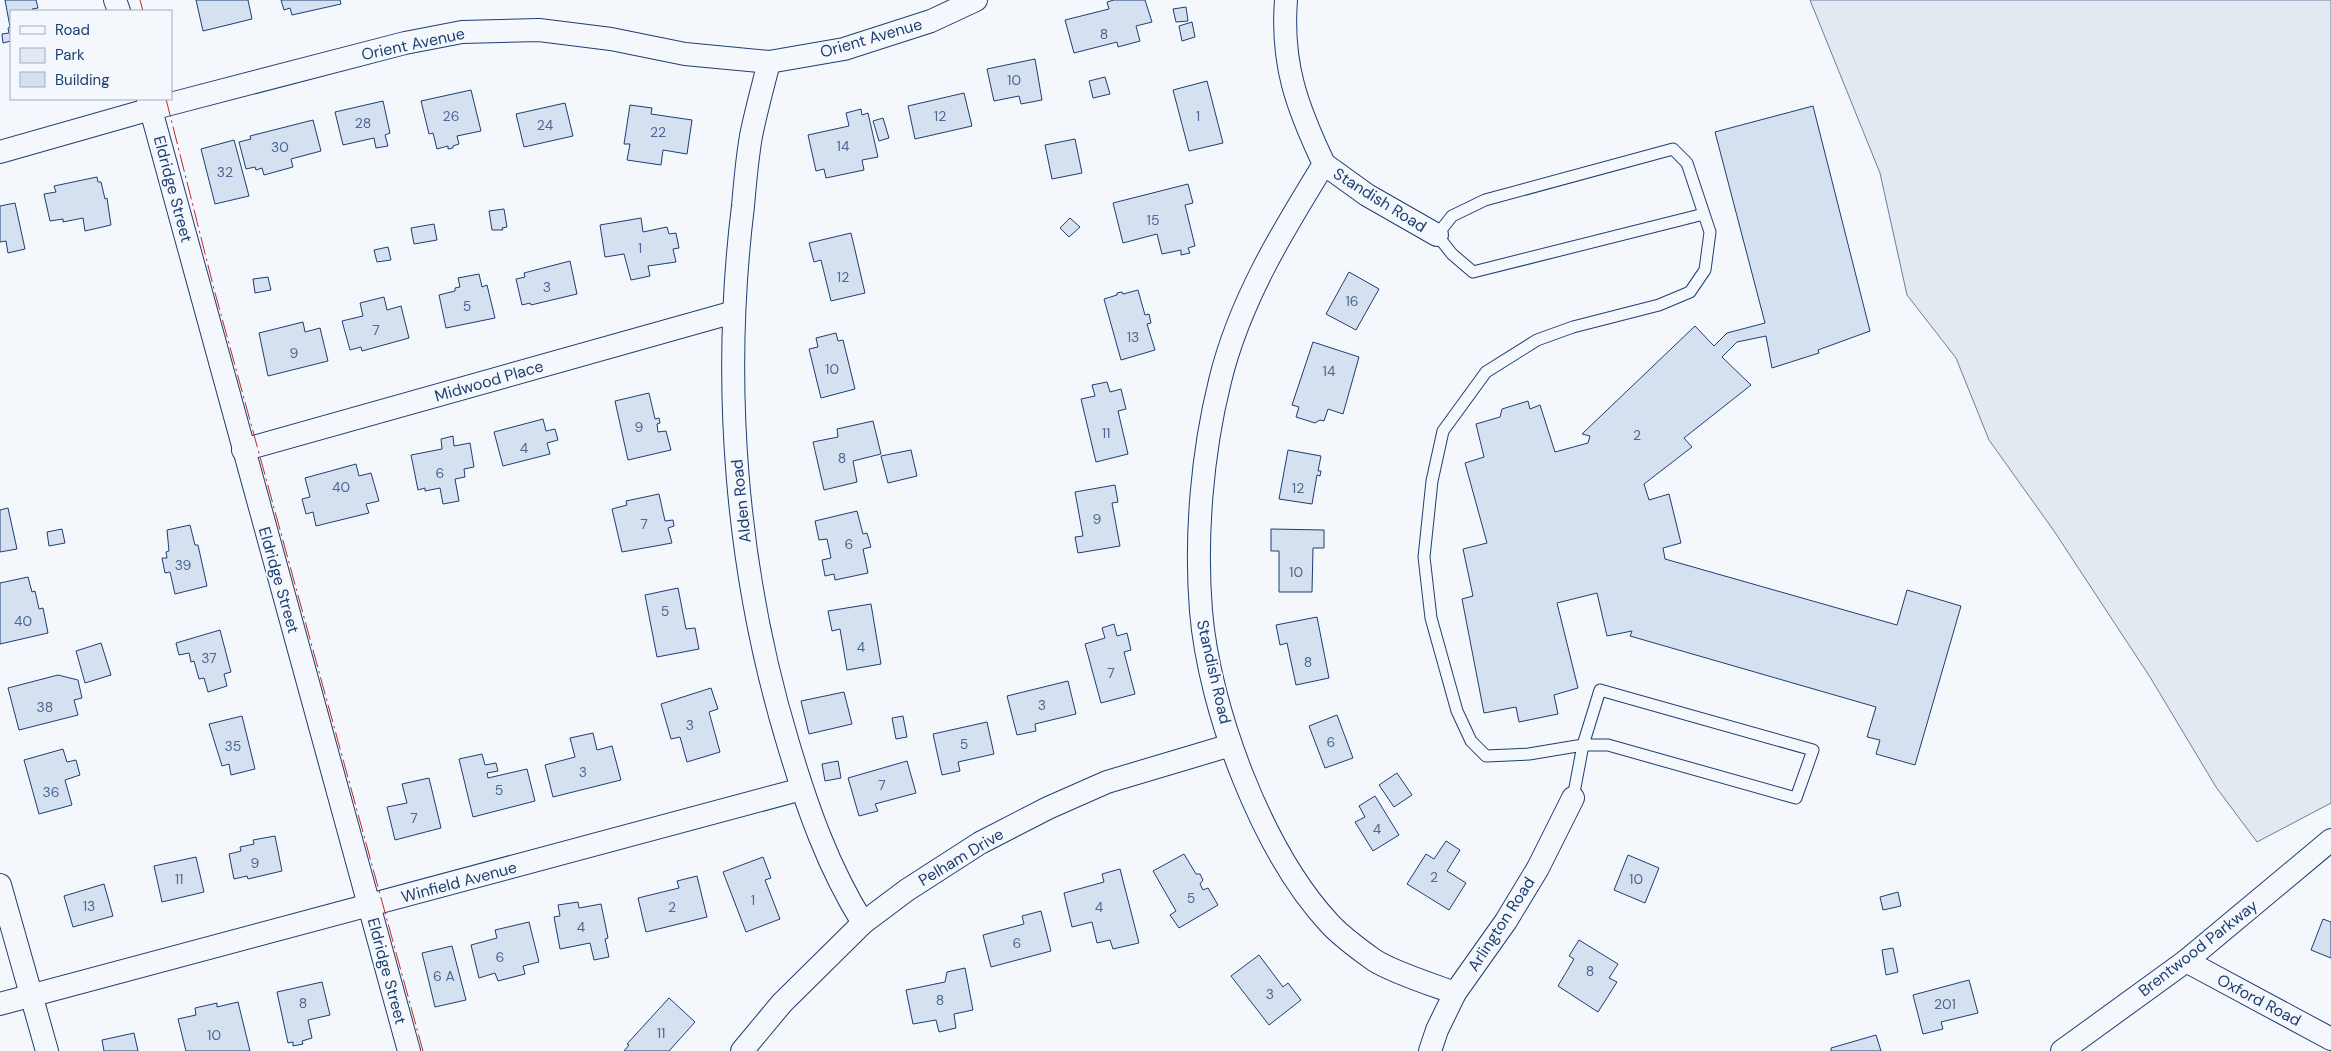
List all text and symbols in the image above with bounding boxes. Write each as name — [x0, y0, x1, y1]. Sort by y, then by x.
legend — [10, 10, 172, 100]
street label: Orient Avenue — [817, 13, 925, 63]
text: Road — [55, 20, 90, 40]
street label: Orient Avenue — [359, 23, 467, 65]
house number: 8 — [1100, 25, 1108, 43]
text: Park — [55, 45, 85, 65]
text: Building — [55, 70, 110, 90]
house number: 10 — [1007, 71, 1021, 89]
house number: 26 — [443, 107, 459, 125]
house number: 12 — [934, 107, 946, 125]
house number: 1 — [1196, 107, 1200, 125]
house number: 28 — [355, 114, 371, 132]
house number: 24 — [537, 116, 554, 134]
house number: 22 — [650, 123, 666, 141]
street label: Eldridge Street — [149, 133, 197, 245]
house number: 14 — [837, 137, 850, 155]
house number: 30 — [271, 138, 289, 156]
house number: 32 — [217, 163, 233, 181]
street label: Standish Road — [1329, 163, 1431, 237]
house number: 15 — [1147, 211, 1159, 229]
house number: 1 — [638, 239, 642, 257]
house number: 12 — [837, 268, 849, 286]
house number: 3 — [543, 278, 551, 296]
house number: 16 — [1345, 292, 1359, 310]
house number: 5 — [463, 297, 471, 315]
house number: 7 — [372, 321, 380, 339]
house number: 13 — [1127, 328, 1139, 346]
house number: 9 — [290, 344, 299, 362]
street label: Midwood Place — [432, 355, 546, 407]
house number: 10 — [825, 360, 839, 378]
house number: 14 — [1323, 362, 1336, 380]
house number: 9 — [635, 418, 644, 436]
house number: 11 — [1102, 424, 1110, 442]
house number: 2 — [1633, 426, 1641, 444]
house number: 4 — [520, 439, 529, 457]
house number: 8 — [838, 449, 846, 467]
street label: Alden Road — [726, 458, 756, 544]
house number: 6 — [436, 464, 444, 482]
house number: 40 — [332, 478, 350, 496]
house number: 12 — [1292, 479, 1304, 497]
house number: 9 — [1093, 510, 1102, 528]
house number: 7 — [640, 515, 648, 533]
street label: Eldridge Street — [254, 524, 304, 636]
house number: 6 — [845, 535, 853, 553]
house number: 39 — [175, 556, 192, 574]
house number: 10 — [1289, 563, 1303, 581]
house number: 5 — [661, 602, 669, 620]
house number: 40 — [14, 612, 32, 630]
street label: Standish Road — [1192, 618, 1236, 726]
house number: 4 — [857, 638, 866, 656]
house number: 37 — [201, 649, 217, 667]
house number: 8 — [1304, 653, 1312, 671]
house number: 7 — [1107, 664, 1115, 682]
house number: 3 — [1038, 696, 1046, 714]
house number: 38 — [37, 698, 53, 716]
house number: 3 — [686, 716, 694, 734]
house number: 6 — [1327, 733, 1335, 751]
house number: 5 — [960, 735, 968, 753]
house number: 35 — [225, 737, 241, 755]
house number: 3 — [579, 763, 587, 781]
house number: 7 — [878, 776, 886, 794]
house number: 5 — [495, 781, 503, 799]
house number: 36 — [42, 783, 60, 801]
house number: 7 — [410, 809, 418, 827]
house number: 4 — [1373, 820, 1382, 838]
street label: Pelham Drive — [915, 823, 1007, 891]
house number: 9 — [251, 854, 260, 872]
street label: Winfield Avenue — [399, 856, 519, 908]
house number: 2 — [1430, 868, 1438, 886]
house number: 11 — [175, 870, 183, 888]
house number: 10 — [1629, 870, 1643, 888]
street label: Arlington Road — [1463, 873, 1539, 975]
house number: 5 — [1187, 889, 1195, 907]
house number: 1 — [751, 891, 755, 909]
street label: Brentwood Parkway — [2134, 895, 2262, 1001]
house number: 13 — [83, 897, 95, 915]
house number: 2 — [668, 898, 676, 916]
house number: 4 — [1095, 898, 1104, 916]
street label: Eldridge Street — [363, 915, 411, 1027]
house number: 4 — [577, 918, 586, 936]
house number: 6 — [1013, 934, 1021, 952]
house number: 6 — [496, 948, 504, 966]
house number: 8 — [1586, 962, 1594, 980]
house number: 6 A — [433, 967, 455, 985]
street label: Oxford Road — [2213, 969, 2305, 1031]
house number: 3 — [1266, 985, 1274, 1003]
house number: 8 — [936, 991, 944, 1009]
house number: 8 — [299, 994, 307, 1012]
house number: 201 — [1934, 995, 1956, 1013]
house number: 11 — [657, 1024, 665, 1042]
house number: 10 — [207, 1026, 221, 1044]

